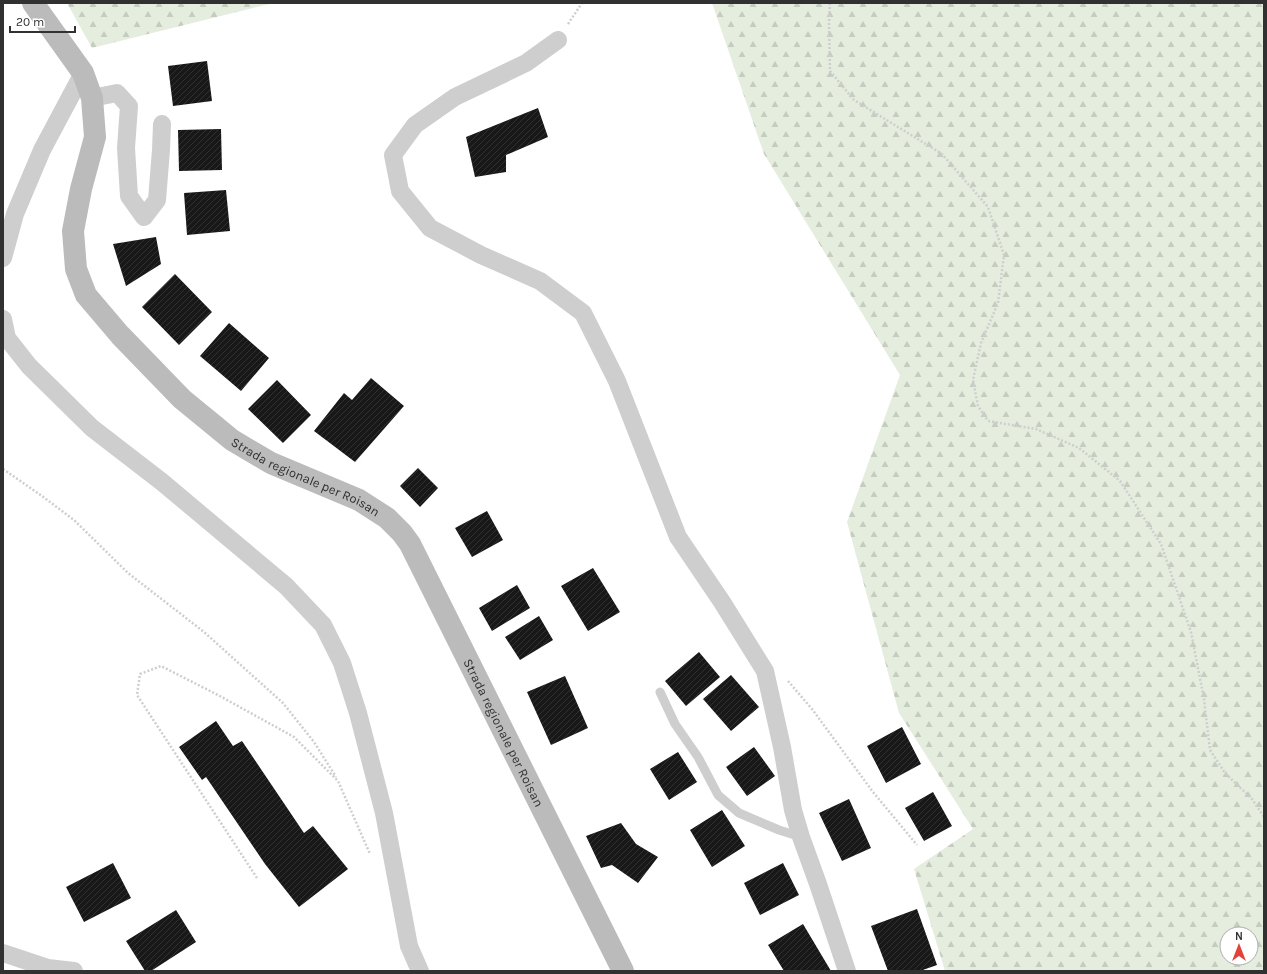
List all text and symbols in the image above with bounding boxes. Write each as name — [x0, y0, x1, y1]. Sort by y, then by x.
scale bar — [10, 8, 75, 34]
text: 20 m — [16, 15, 44, 29]
street label: Strada regionale per Roisan — [229, 434, 383, 519]
street label: Strada regionale per Roisan — [461, 656, 547, 809]
north arrow — [1219, 926, 1259, 966]
text: N — [1235, 930, 1243, 943]

